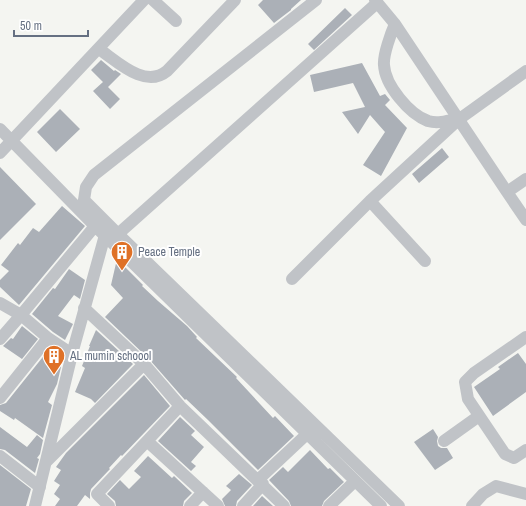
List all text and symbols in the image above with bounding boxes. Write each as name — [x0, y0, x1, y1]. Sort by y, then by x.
scale bar — [14, 12, 88, 38]
text: 50 m — [20, 18, 42, 34]
building icon: Peace Temple — [109, 239, 135, 272]
place label: Peace Temple — [138, 244, 200, 260]
building icon: AL mumin schoool — [41, 343, 67, 376]
place label: AL mumin schoool — [69, 348, 151, 364]

